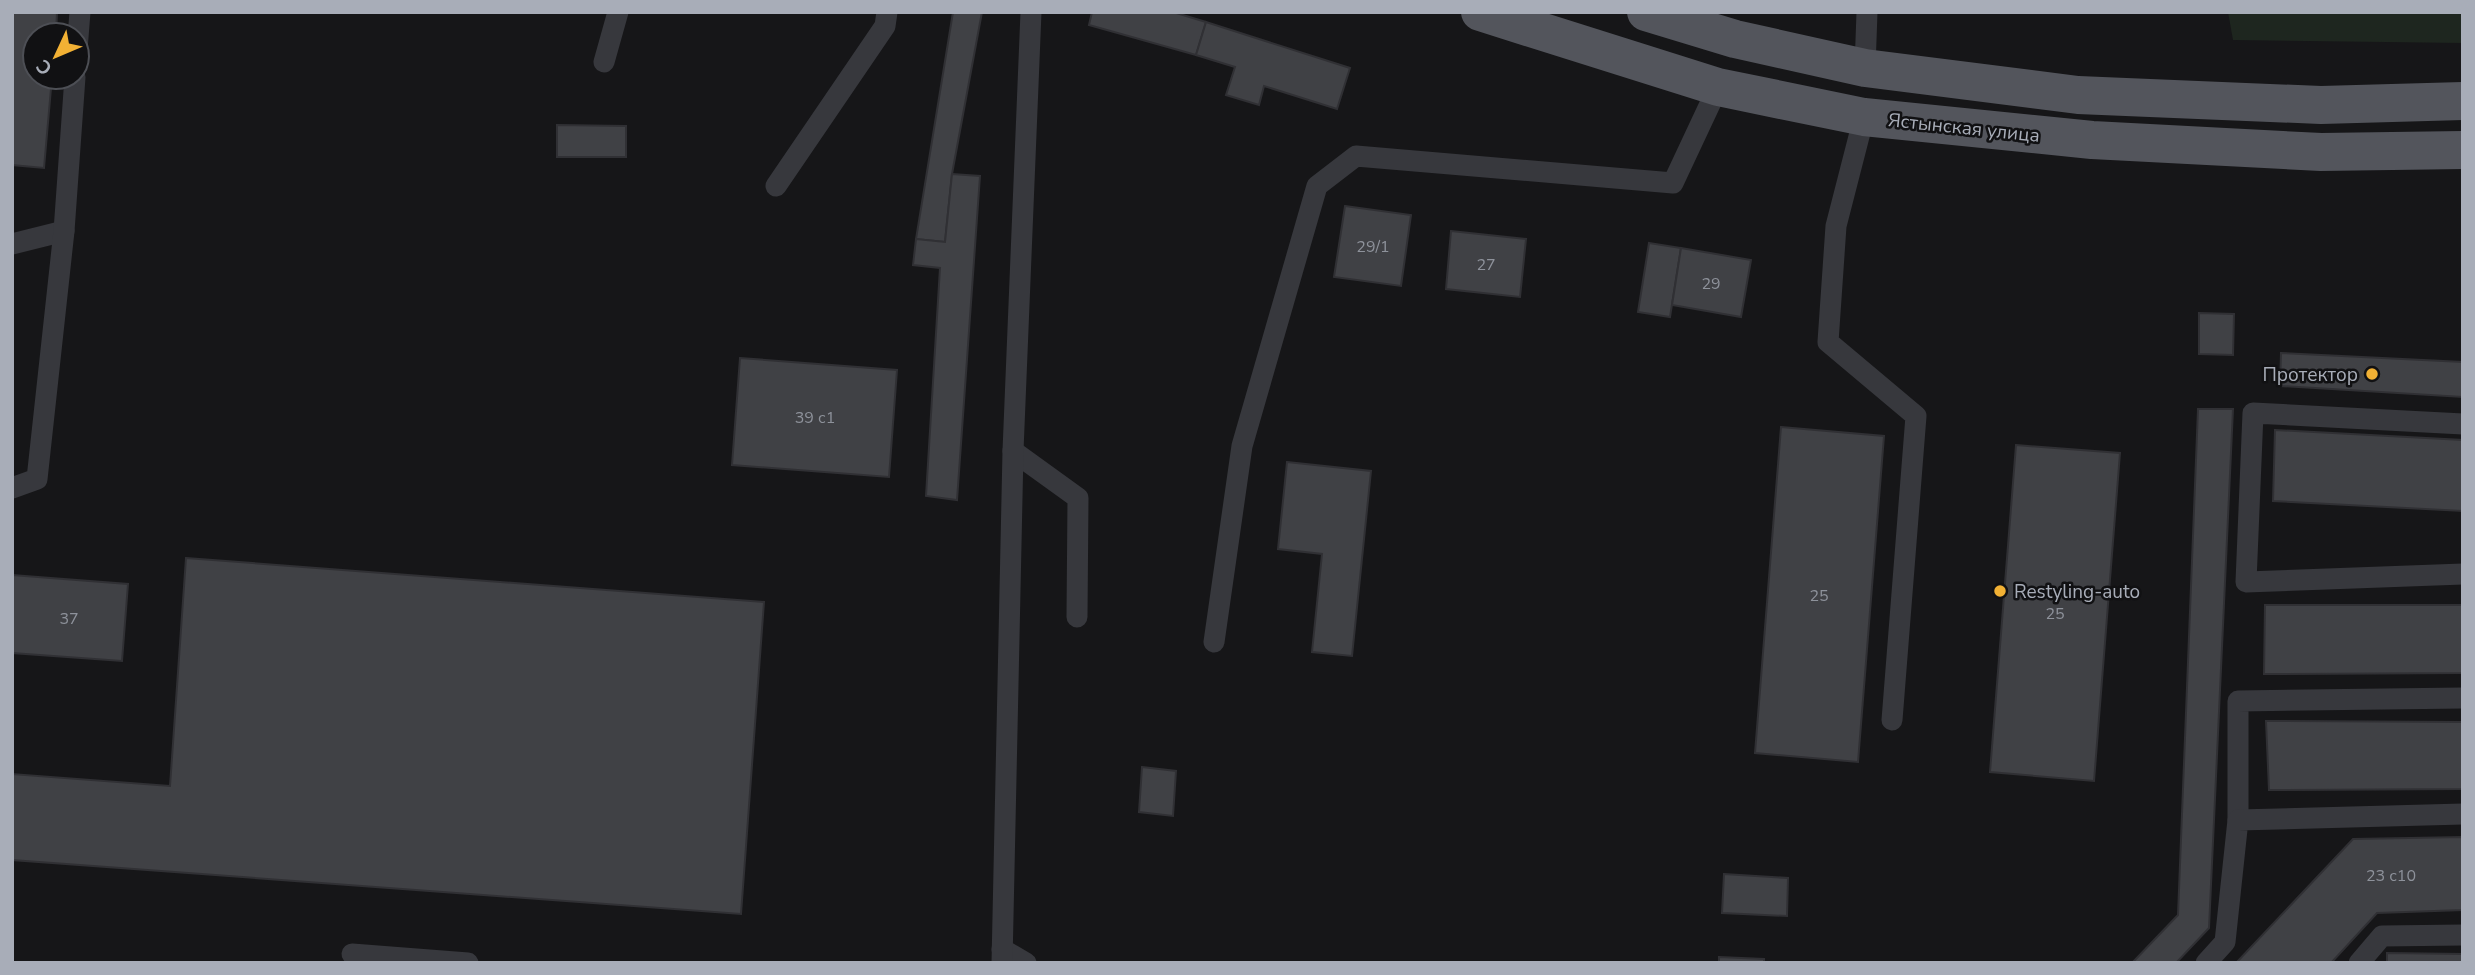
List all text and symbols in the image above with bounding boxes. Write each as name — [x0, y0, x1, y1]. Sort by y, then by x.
north arrow — [21, 21, 91, 91]
text: С — [31, 53, 58, 81]
street label: Ястынская улица — [1887, 107, 2041, 149]
house number: 29/1 — [1356, 236, 1390, 258]
house number: 27 — [1476, 254, 1496, 276]
house number: 29 — [1701, 273, 1721, 295]
place label: Протектор — [2262, 362, 2358, 388]
marker: Протектор — [2364, 366, 2380, 382]
house number: 39 с1 — [795, 407, 835, 429]
place label: Restyling-auto — [2014, 579, 2140, 605]
marker: Restyling-auto — [1992, 583, 2008, 599]
house number: 25 — [1809, 585, 1829, 607]
house number: 25 — [2045, 603, 2065, 625]
house number: 37 — [59, 608, 79, 630]
house number: 23 с10 — [2366, 865, 2416, 887]

